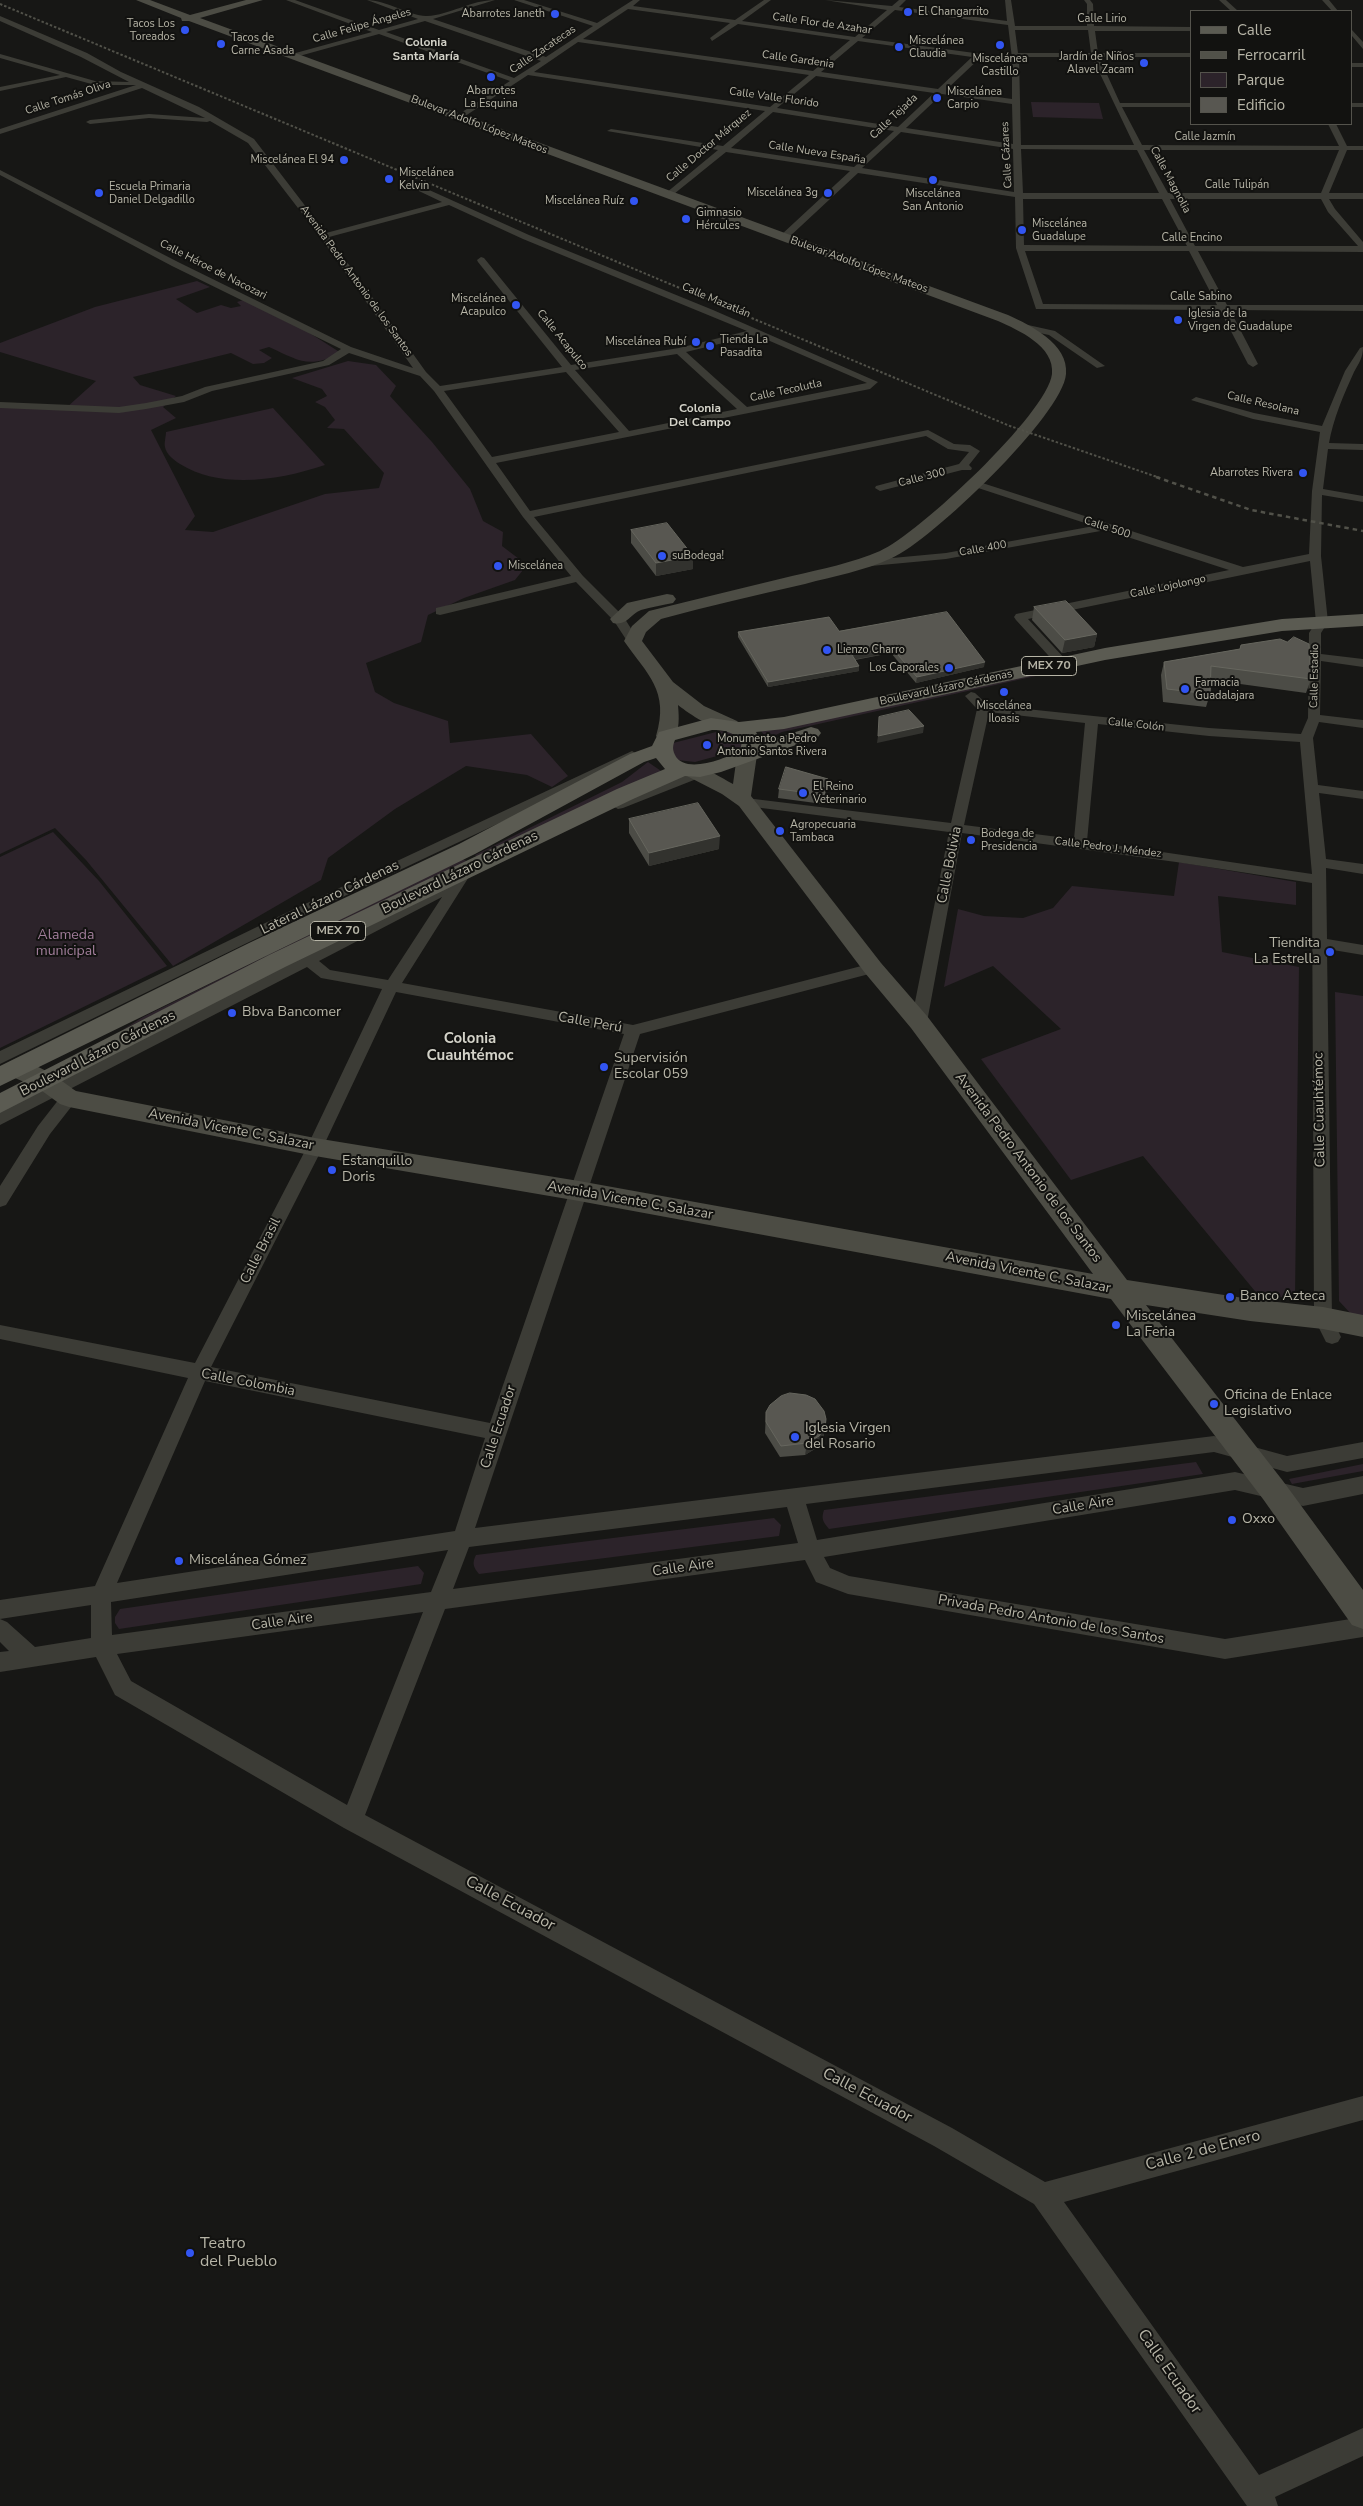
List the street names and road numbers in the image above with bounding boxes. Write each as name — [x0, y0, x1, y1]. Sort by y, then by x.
street label: Calle Felipe Ángeles — [311, 6, 413, 46]
street label: Calle Flor de Azahar — [771, 10, 873, 38]
street label: Calle Lirio — [1077, 12, 1127, 26]
street label: Calle Zacatecas — [507, 23, 579, 77]
street label: Calle Gardenia — [761, 48, 835, 72]
street label: Calle Tomás Oliva — [24, 78, 112, 118]
street label: Calle Valle Florido — [728, 85, 820, 111]
street label: Calle Tejada — [867, 92, 921, 142]
street label: Bulevar Adolfo López Mateos — [409, 93, 549, 157]
street label: Calle Doctor Márquez — [664, 107, 754, 185]
street label: Calle Cázares — [999, 121, 1015, 189]
street label: Calle Jazmín — [1175, 130, 1235, 144]
street label: Calle Nueva España — [767, 139, 867, 167]
street label: Calle Magnolia — [1147, 144, 1193, 216]
street label: Calle Tulipán — [1205, 178, 1269, 192]
street label: Avenida Pedro Antonio de los Santos — [297, 203, 415, 359]
street label: Calle Encino — [1162, 231, 1222, 245]
street label: Bulevar Adolfo López Mateos — [788, 234, 930, 296]
street label: Calle Héroe de Nacozari — [157, 237, 269, 303]
street label: Calle Mazatlán — [680, 281, 752, 321]
street label: Calle Sabino — [1170, 290, 1232, 304]
street label: Calle Acapulco — [534, 307, 590, 373]
street label: Calle Tecolutla — [749, 377, 823, 405]
street label: Calle Resolana — [1226, 389, 1300, 419]
street label: Calle 300 — [897, 466, 947, 490]
street label: Calle 500 — [1082, 514, 1132, 542]
street label: Calle 400 — [958, 538, 1008, 560]
street label: Calle Lojolongo — [1129, 573, 1207, 601]
street label: Calle Estadio — [1308, 644, 1322, 708]
road number: MEX 70 — [1022, 656, 1076, 676]
street label: Boulevard Lázaro Cárdenas — [878, 667, 1014, 709]
street label: Calle Colón — [1107, 715, 1165, 735]
street label: Calle Bolivia — [934, 825, 966, 905]
street label: Boulevard Lázaro Cárdenas — [379, 828, 541, 918]
street label: Calle Pedro J. Méndez — [1054, 835, 1162, 861]
street label: Lateral Lázaro Cárdenas — [258, 857, 402, 939]
road number: MEX 70 — [310, 921, 366, 940]
street label: Boulevard Lázaro Cárdenas — [18, 1007, 178, 1101]
street label: Calle Perú — [557, 1009, 623, 1037]
street label: Calle Cuauhtémoc — [1311, 1052, 1329, 1168]
street label: Avenida Pedro Antonio de los Santos — [951, 1070, 1105, 1266]
street label: Avenida Vicente C. Salazar — [147, 1106, 315, 1154]
street label: Avenida Vicente C. Salazar — [546, 1178, 714, 1224]
street label: Calle Brasil — [237, 1215, 285, 1287]
street label: Avenida Vicente C. Salazar — [944, 1249, 1112, 1297]
street label: Calle Colombia — [200, 1366, 296, 1400]
street label: Calle Ecuador — [478, 1383, 520, 1471]
street label: Calle Aire — [1051, 1493, 1115, 1519]
street label: Calle Aire — [651, 1555, 715, 1581]
street label: Privada Pedro Antonio de los Santos — [937, 1592, 1165, 1648]
street label: Calle Aire — [250, 1609, 314, 1635]
street label: Calle Ecuador — [462, 1872, 558, 1936]
street label: Calle Ecuador — [819, 2064, 915, 2128]
street label: Calle 2 de Enero — [1143, 2126, 1263, 2176]
street label: Calle Ecuador — [1133, 2326, 1205, 2418]

